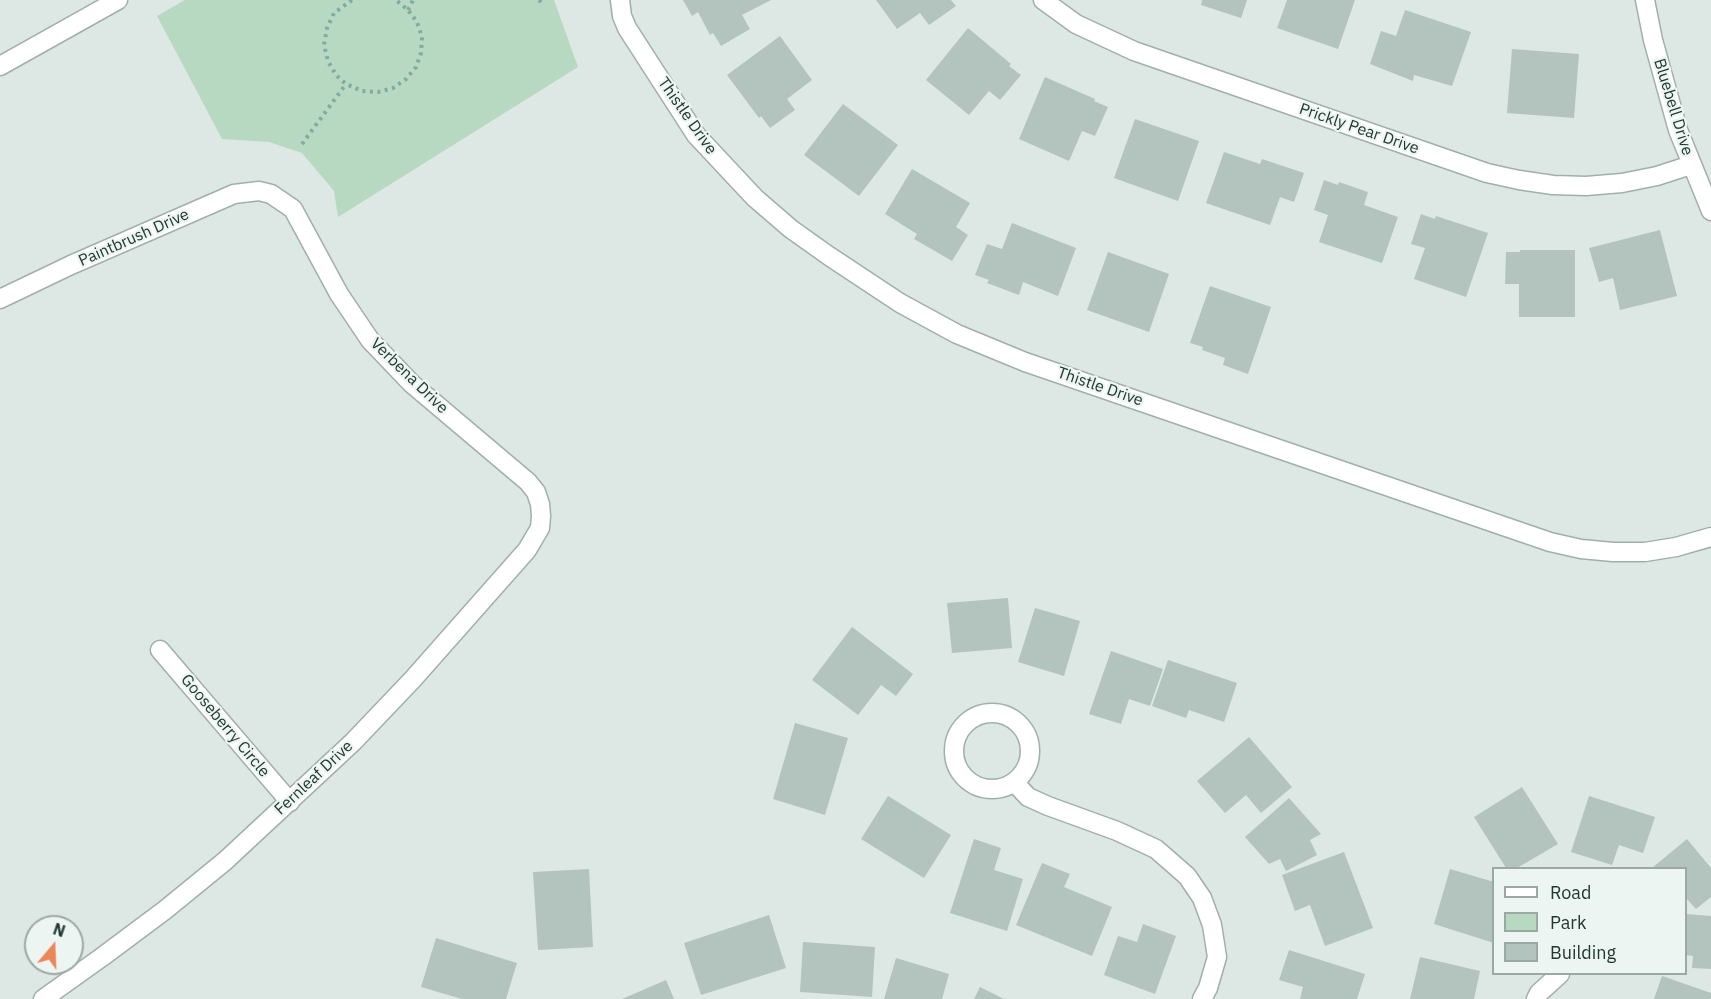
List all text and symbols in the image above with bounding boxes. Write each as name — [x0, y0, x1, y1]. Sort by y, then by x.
street label: Bluebell Drive — [1649, 56, 1697, 158]
street label: Thistle Drive — [653, 74, 721, 158]
street label: Prickly Pear Drive — [1297, 100, 1421, 158]
street label: Paintbrush Drive — [76, 205, 192, 271]
street label: Verbena Drive — [366, 334, 452, 418]
street label: Thistle Drive — [1055, 363, 1145, 411]
street label: Gooseberry Circle — [176, 671, 274, 781]
street label: Fernleaf Drive — [271, 737, 357, 819]
legend — [1492, 867, 1687, 975]
text: Road — [1550, 881, 1591, 904]
text: Park — [1550, 911, 1586, 934]
north arrow — [24, 915, 84, 975]
text: N — [50, 919, 68, 941]
text: Building — [1550, 941, 1616, 964]

